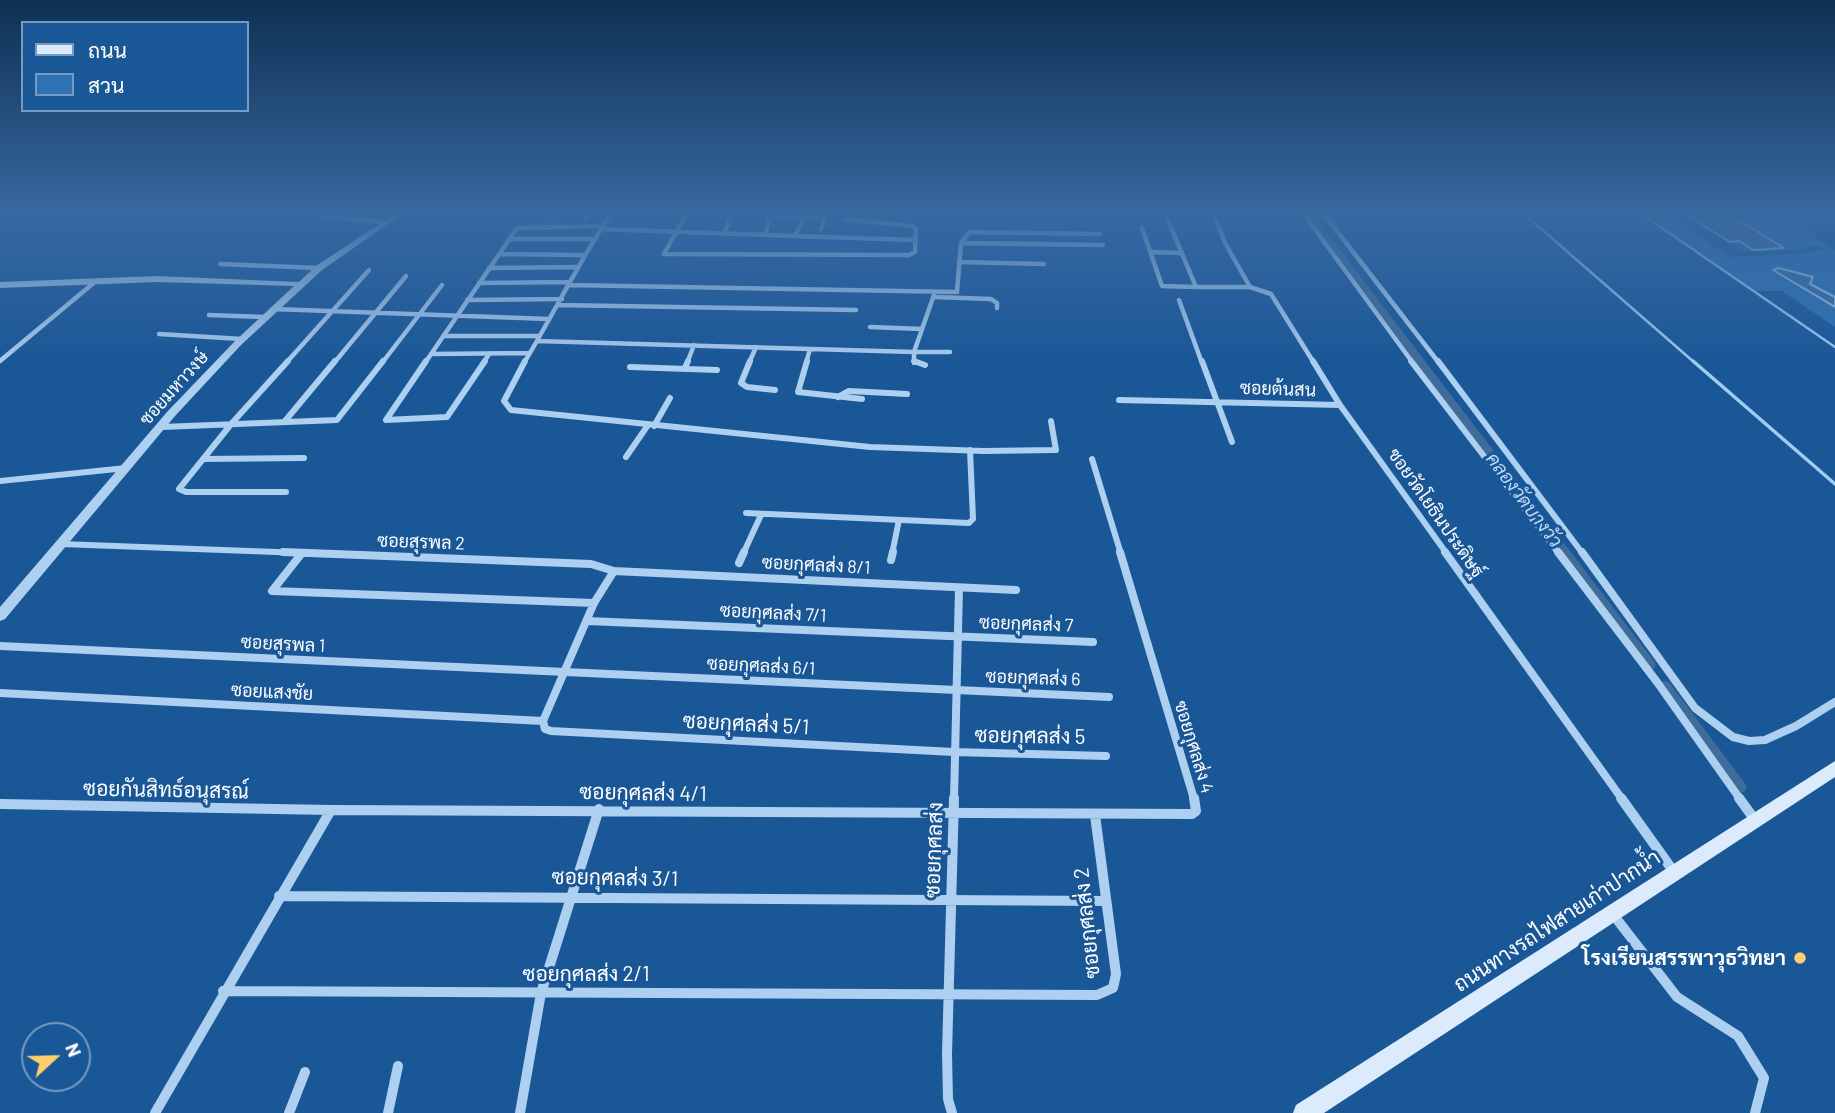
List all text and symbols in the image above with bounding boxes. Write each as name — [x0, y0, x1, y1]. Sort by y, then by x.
legend — [21, 21, 248, 112]
text: ถนน — [88, 37, 127, 62]
text: สวน — [88, 72, 124, 97]
street label: ซอยมหาวงษ์ — [135, 346, 213, 430]
street label: ซอยต้นสน — [1240, 377, 1316, 401]
street label: ซอยวัดโยธินประดิษฐ์ — [1383, 444, 1489, 582]
water label: คลองวัดบางวัว — [1481, 448, 1567, 552]
street label: ซอยสุรพล 2 — [377, 530, 465, 554]
street label: ซอยกุศลส่ง 8/1 — [761, 551, 871, 579]
street label: ซอยกุศลส่ง 7/1 — [719, 599, 827, 627]
street label: ซอยกุศลส่ง 7 — [978, 612, 1074, 636]
street label: ซอยสุรพล 1 — [240, 631, 326, 657]
street label: ซอยกุศลส่ง 6/1 — [706, 652, 816, 680]
street label: ซอยกุศลส่ง 6 — [985, 666, 1081, 690]
street label: ซอยแสงชัย — [230, 679, 314, 705]
street label: ซอยกุศลส่ง 4 — [1170, 698, 1218, 796]
street label: ซอยกุศลส่ง 5/1 — [682, 708, 810, 740]
street label: ซอยกุศลส่ง 5 — [974, 722, 1086, 750]
street label: ซอยกันสิทธ์อนุสรณ์ — [83, 776, 249, 804]
street label: ซอยกุศลส่ง 4/1 — [579, 779, 707, 807]
street label: ซอยกุศลส่ง — [920, 802, 948, 898]
street label: ถนนทางรถไฟสายเก่าปากน้ำ — [1449, 845, 1665, 997]
street label: ซอยกุศลส่ง 3/1 — [551, 864, 679, 892]
street label: ซอยกุศลส่ง 2 — [1069, 866, 1105, 980]
place label: โรงเรียนสรรพาวุธวิทยา — [1582, 945, 1786, 971]
marker: โรงเรียนสรรพาวุธวิทยา — [1792, 950, 1808, 966]
street label: ซอยกุศลส่ง 2/1 — [522, 961, 650, 987]
north arrow — [21, 1022, 91, 1092]
text: N — [61, 1040, 87, 1060]

